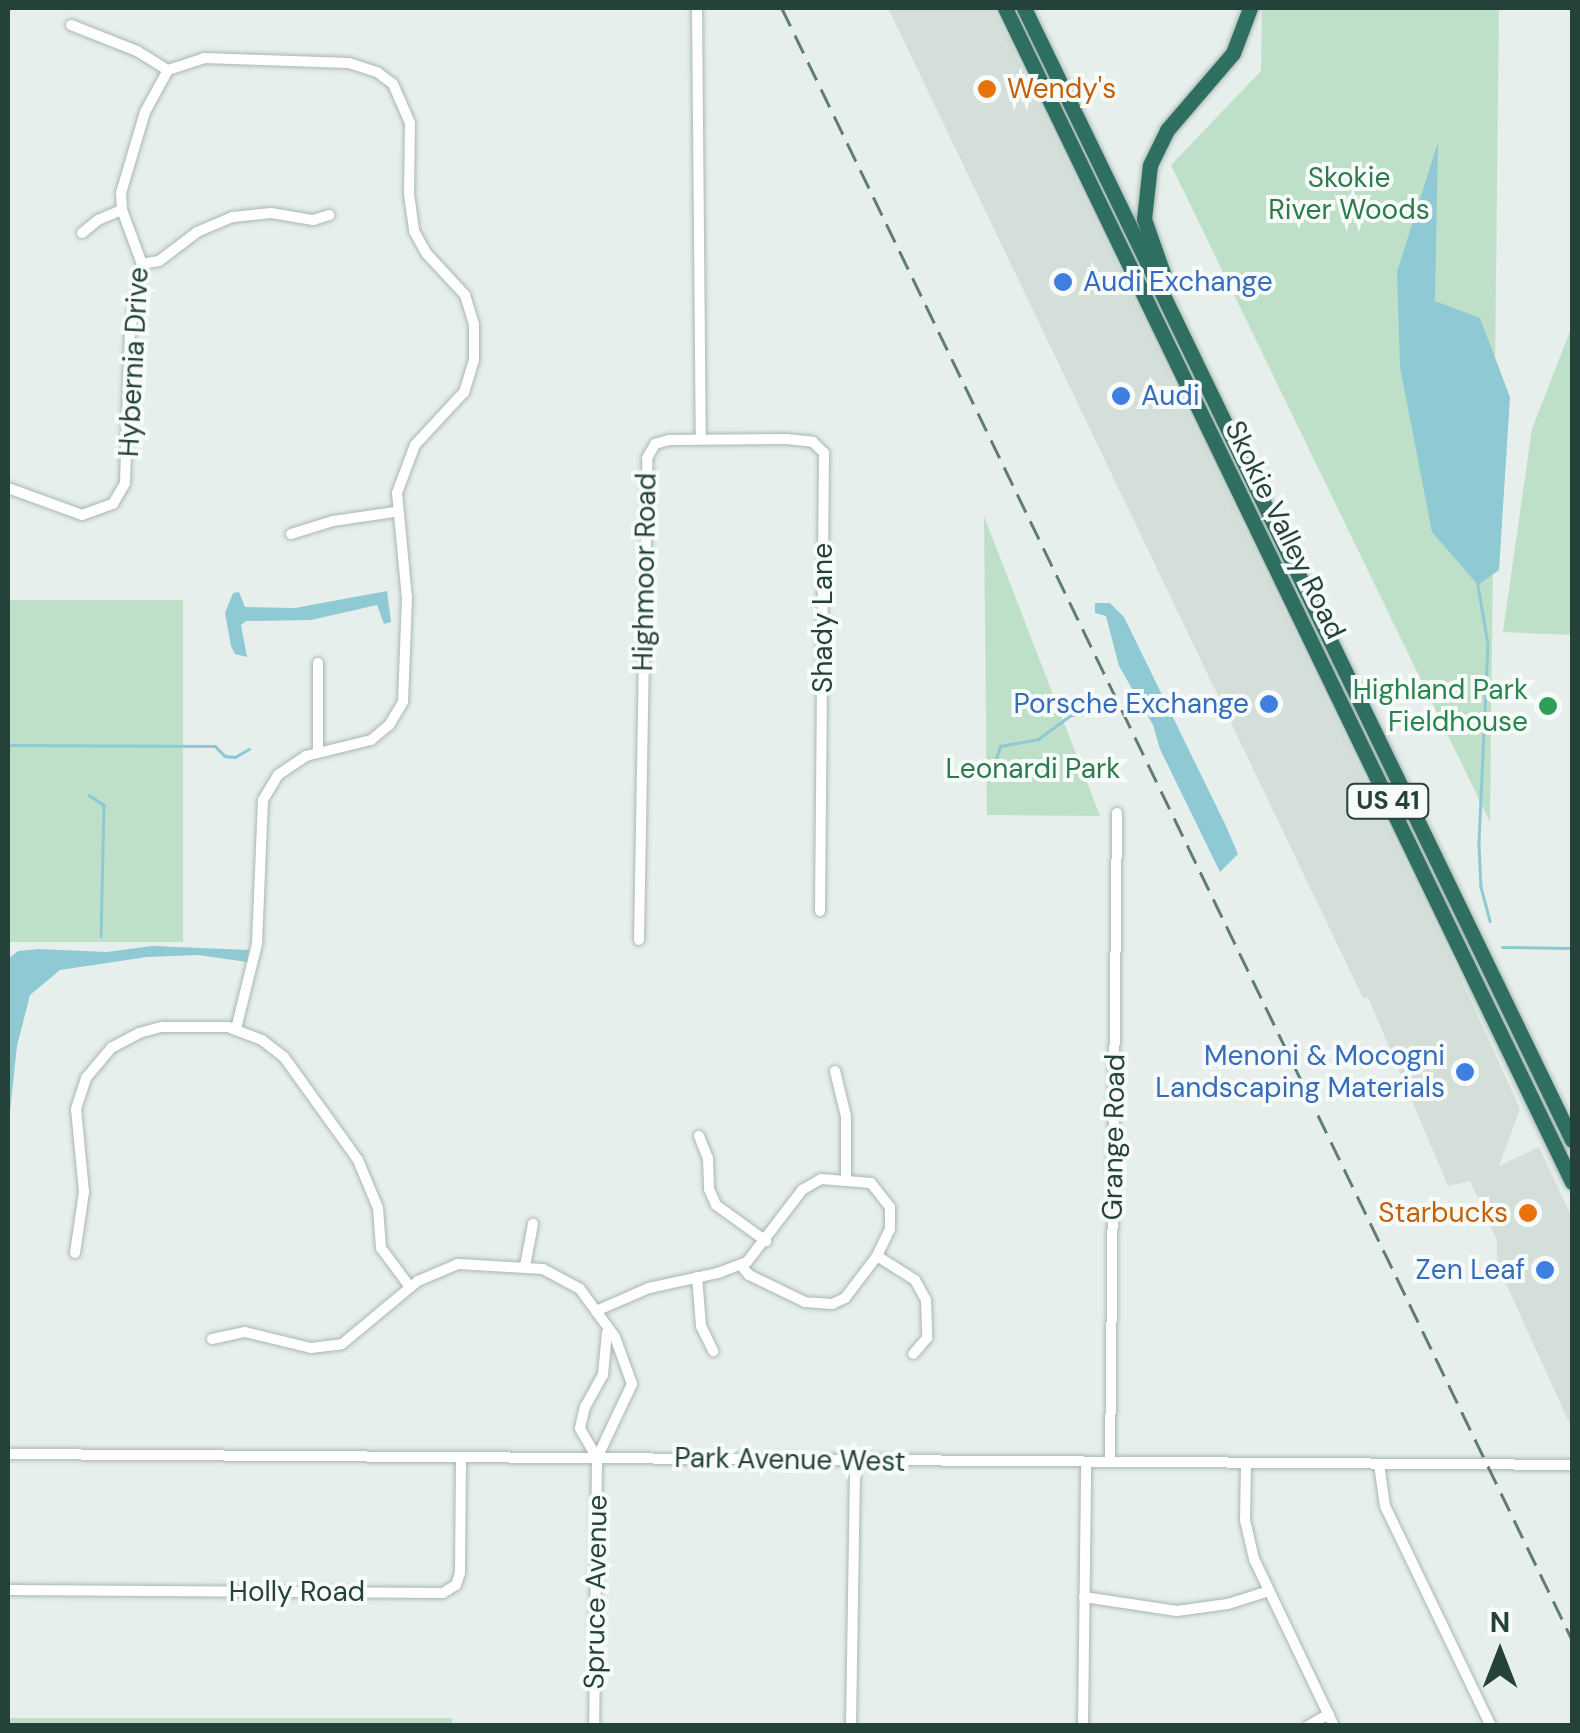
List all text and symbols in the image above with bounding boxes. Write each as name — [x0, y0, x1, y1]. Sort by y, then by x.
place label: Wendy's — [1007, 72, 1116, 106]
marker: Wendy's — [976, 78, 998, 100]
park label: Skokie River Woods — [1268, 161, 1430, 227]
place label: Audi Exchange — [1083, 265, 1273, 299]
street label: Hybernia Drive — [112, 266, 156, 458]
marker: Audi Exchange — [1052, 271, 1074, 293]
place label: Audi — [1141, 379, 1200, 413]
marker: Audi — [1110, 385, 1132, 407]
street label: Skokie Valley Road — [1218, 415, 1352, 645]
street label: Highmoor Road — [626, 472, 664, 672]
street label: Shady Lane — [806, 543, 840, 693]
place label: Highland Park Fieldhouse — [1353, 673, 1528, 739]
place label: Porsche Exchange — [1014, 687, 1249, 721]
marker: Porsche Exchange — [1258, 693, 1280, 715]
marker: Highland Park Fieldhouse — [1537, 695, 1559, 717]
park label: Leonardi Park — [946, 752, 1120, 786]
road number: US 41 — [1346, 781, 1430, 821]
place label: Menoni & Mocogni Landscaping Materials — [1155, 1039, 1445, 1105]
street label: Grange Road — [1096, 1053, 1132, 1221]
marker: Menoni & Mocogni Landscaping Materials — [1454, 1061, 1476, 1083]
place label: Starbucks — [1378, 1196, 1508, 1230]
marker: Starbucks — [1517, 1202, 1539, 1224]
place label: Zen Leaf — [1416, 1253, 1525, 1287]
marker: Zen Leaf — [1534, 1259, 1556, 1281]
street label: Park Avenue West — [674, 1441, 906, 1479]
street label: Spruce Avenue — [578, 1494, 614, 1690]
street label: Holly Road — [229, 1575, 365, 1609]
north arrow — [1450, 1603, 1550, 1703]
text: N — [1490, 1604, 1510, 1641]

